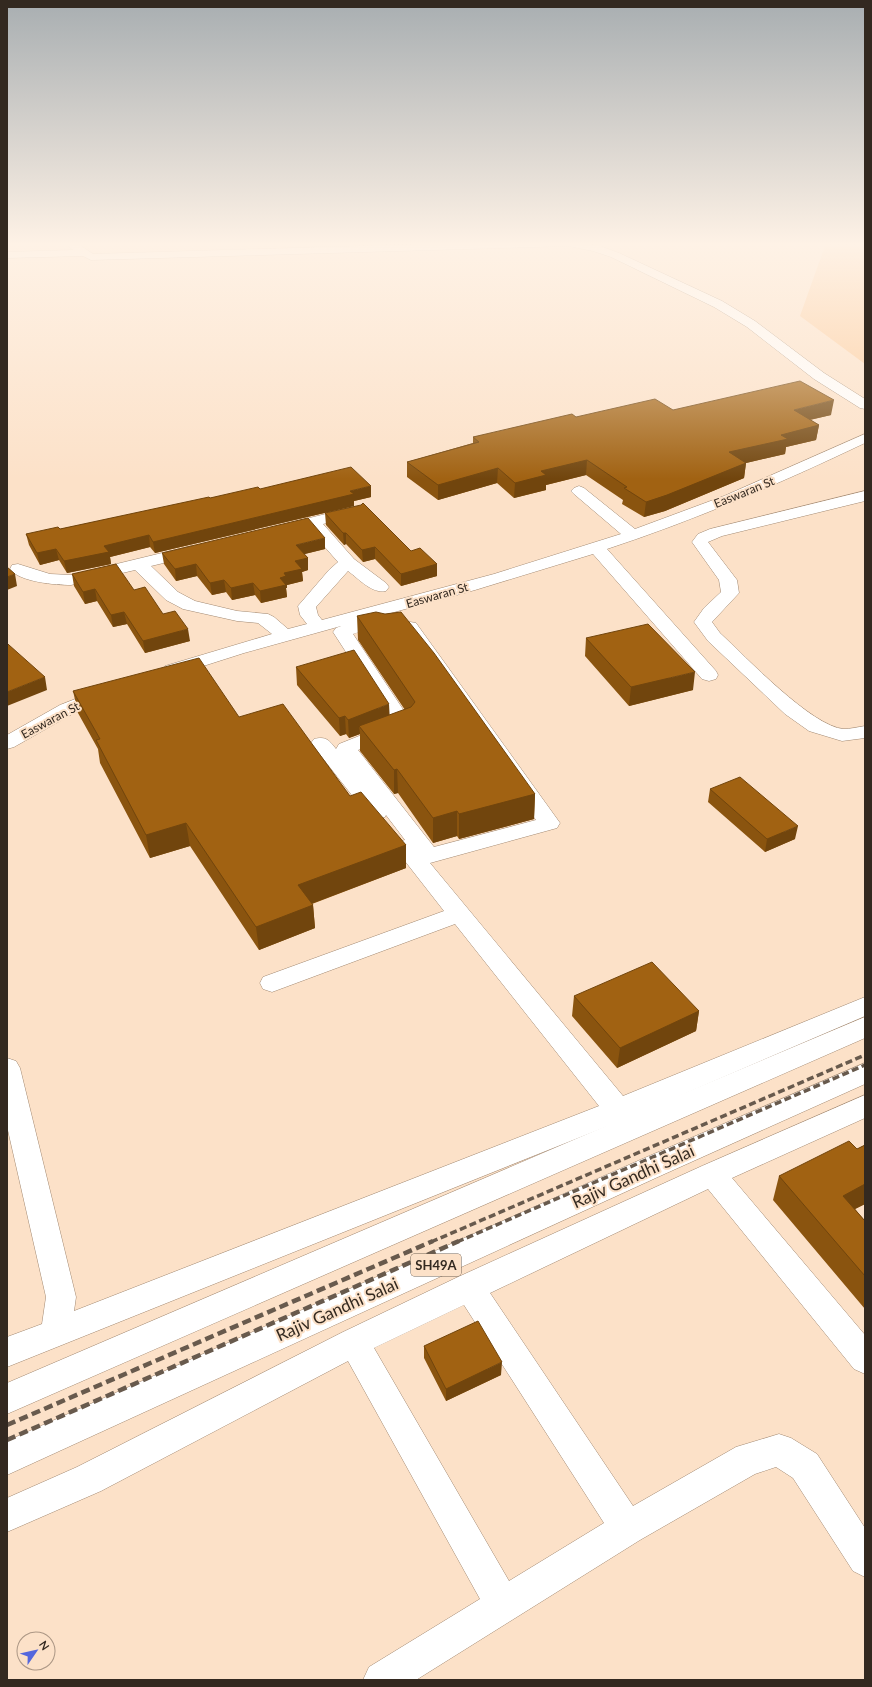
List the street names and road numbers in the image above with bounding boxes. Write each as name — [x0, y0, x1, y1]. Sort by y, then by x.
street label: Easwaran St — [712, 473, 777, 511]
street label: Easwaran St — [404, 579, 470, 611]
street label: Easwaran St — [18, 698, 82, 742]
street label: Rajiv Gandhi Salai — [569, 1140, 697, 1212]
road number: SH49A — [411, 1254, 461, 1276]
street label: Rajiv Gandhi Salai — [273, 1273, 401, 1345]

